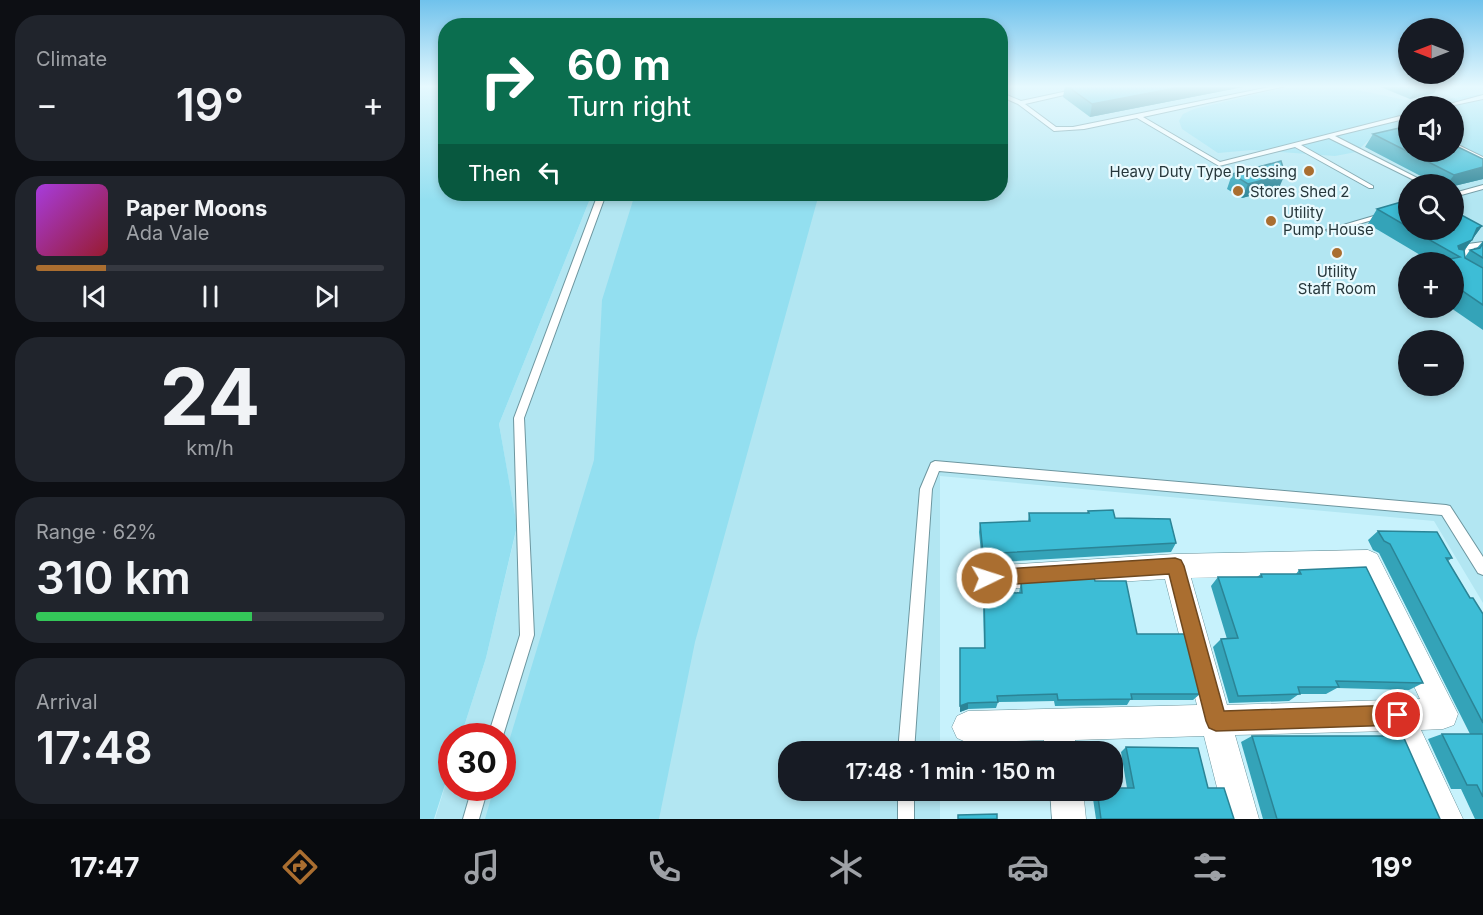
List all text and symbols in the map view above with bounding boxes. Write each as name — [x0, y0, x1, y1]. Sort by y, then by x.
north arrow — [1398, 18, 1464, 84]
map controls — [1398, 18, 1464, 396]
text: 60 m — [567, 39, 671, 90]
icon: right — [468, 42, 546, 120]
text: Climate — [36, 47, 107, 71]
text: 19° — [176, 77, 244, 132]
text: − — [36, 84, 58, 124]
text: + — [362, 84, 384, 124]
text: Turn right — [567, 90, 691, 123]
button: sound — [1398, 96, 1464, 162]
icon: left — [533, 156, 566, 189]
text: Then — [468, 160, 521, 186]
place label: Heavy Duty Type Pressing — [1110, 162, 1297, 181]
marker: Heavy Duty Type Pressing — [1302, 164, 1316, 178]
button: search — [1398, 174, 1464, 240]
place label: Stores Shed 2 — [1250, 182, 1349, 201]
marker: Stores Shed 2 — [1231, 184, 1245, 198]
text: Paper Moons — [126, 195, 267, 221]
place label: Utility Pump House — [1283, 203, 1374, 239]
marker: Utility Pump House — [1264, 214, 1278, 228]
text: Ada Vale — [126, 221, 209, 245]
marker: Utility Staff Room — [1330, 246, 1344, 260]
button: + — [1398, 252, 1464, 318]
place label: Utility Staff Room — [1298, 262, 1376, 298]
icon: previous — [78, 280, 111, 313]
icon: pause — [194, 280, 227, 313]
icon: next — [310, 280, 343, 313]
button: − — [1398, 330, 1464, 396]
text: 24 — [160, 349, 260, 444]
text: km/h — [186, 436, 234, 460]
text: Range · 62% — [36, 520, 157, 544]
position arrow — [955, 546, 1019, 610]
text: 310 km — [36, 550, 191, 605]
pin — [1372, 689, 1423, 740]
text: Arrival — [36, 690, 98, 714]
icon: arrive — [1381, 698, 1414, 731]
text: 17:48 — [36, 720, 153, 775]
speed limit sign: 30 — [438, 723, 516, 801]
text: 17:48 · 1 min · 150 m — [845, 758, 1056, 784]
icon: directions — [279, 846, 321, 888]
icon: music — [461, 846, 503, 888]
icon: phone — [643, 846, 685, 888]
icon: climate — [825, 846, 867, 888]
icon: car — [1007, 846, 1049, 888]
icon: filters — [1189, 846, 1231, 888]
text: 17:47 — [70, 851, 139, 884]
text: 19° — [1371, 851, 1413, 884]

